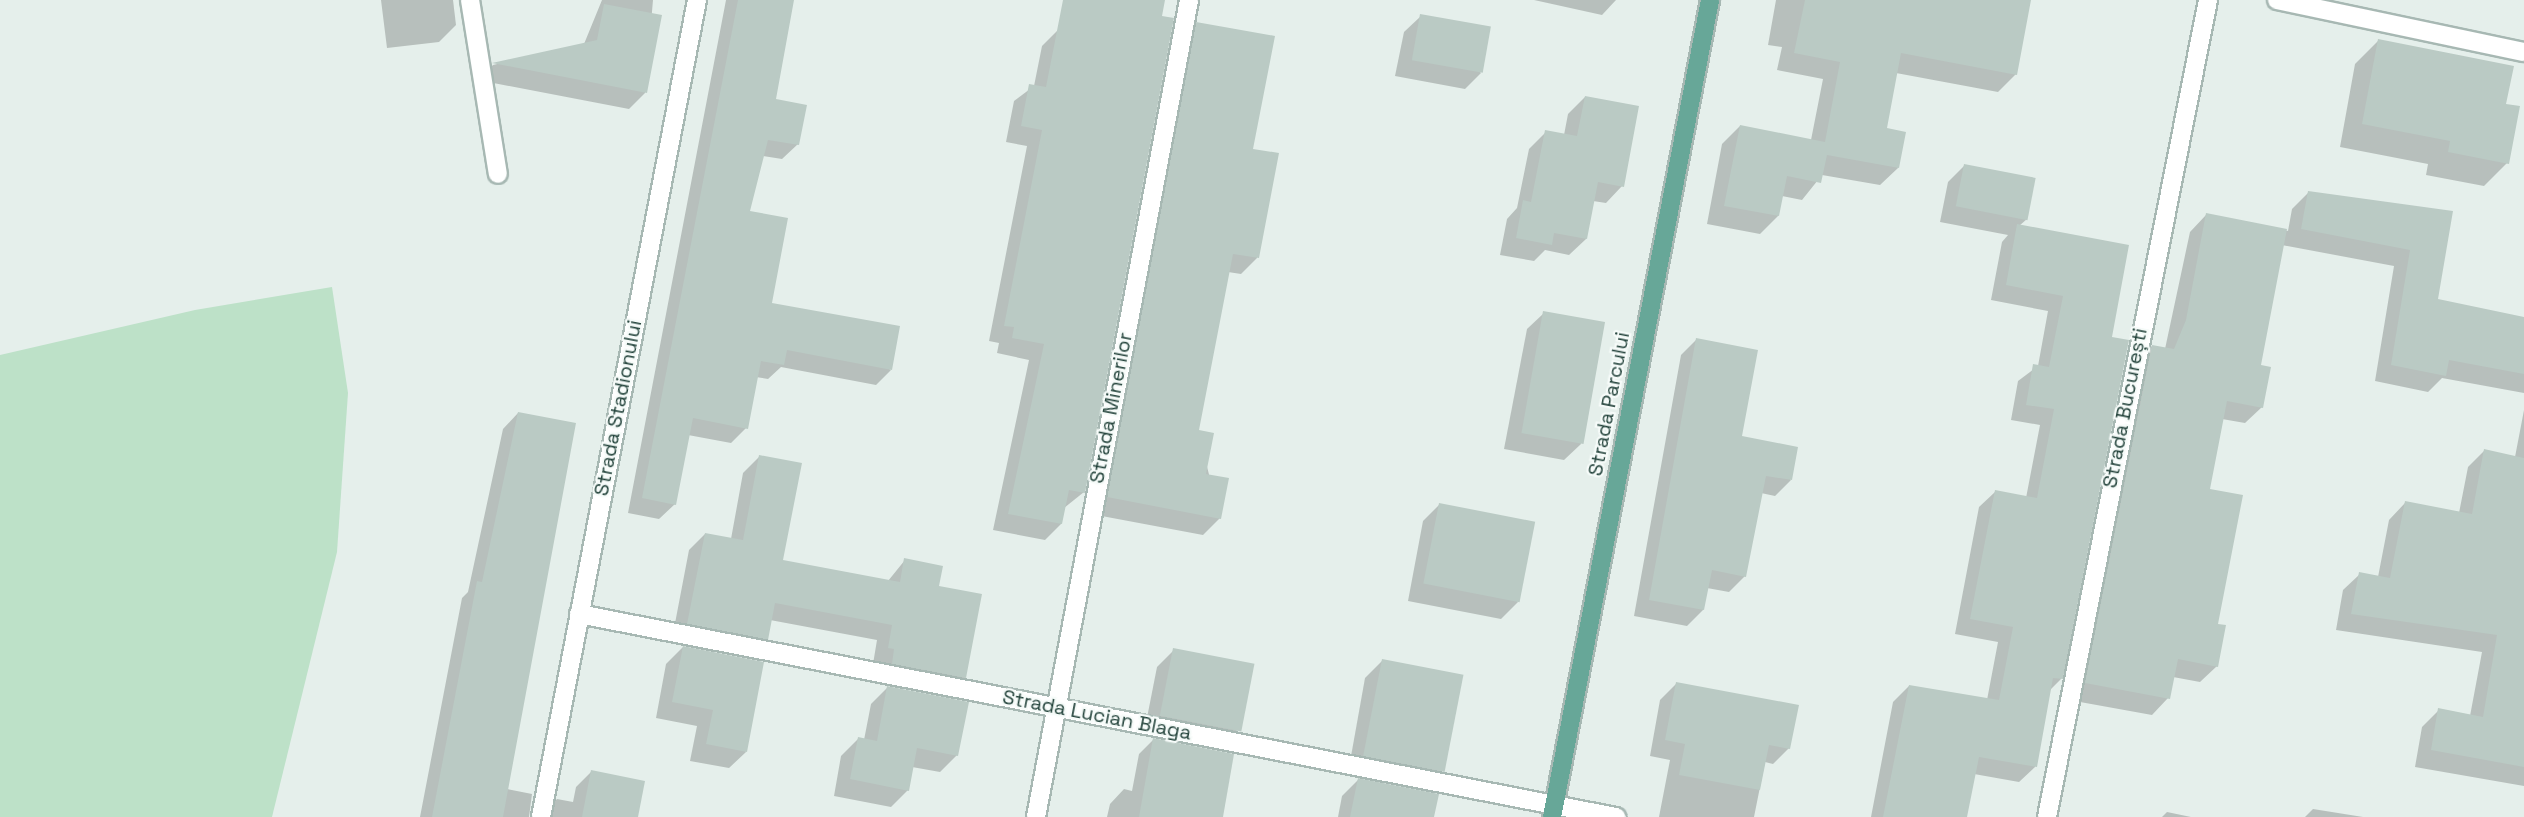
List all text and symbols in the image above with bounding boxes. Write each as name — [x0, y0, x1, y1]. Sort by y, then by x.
street label: Strada Stadionului — [589, 318, 647, 498]
street label: Strada București — [2098, 326, 2152, 490]
street label: Strada Parcului — [1583, 330, 1635, 478]
street label: Strada Minerilor — [1085, 331, 1137, 485]
street label: Strada Lucian Blaga — [1001, 685, 1193, 745]

